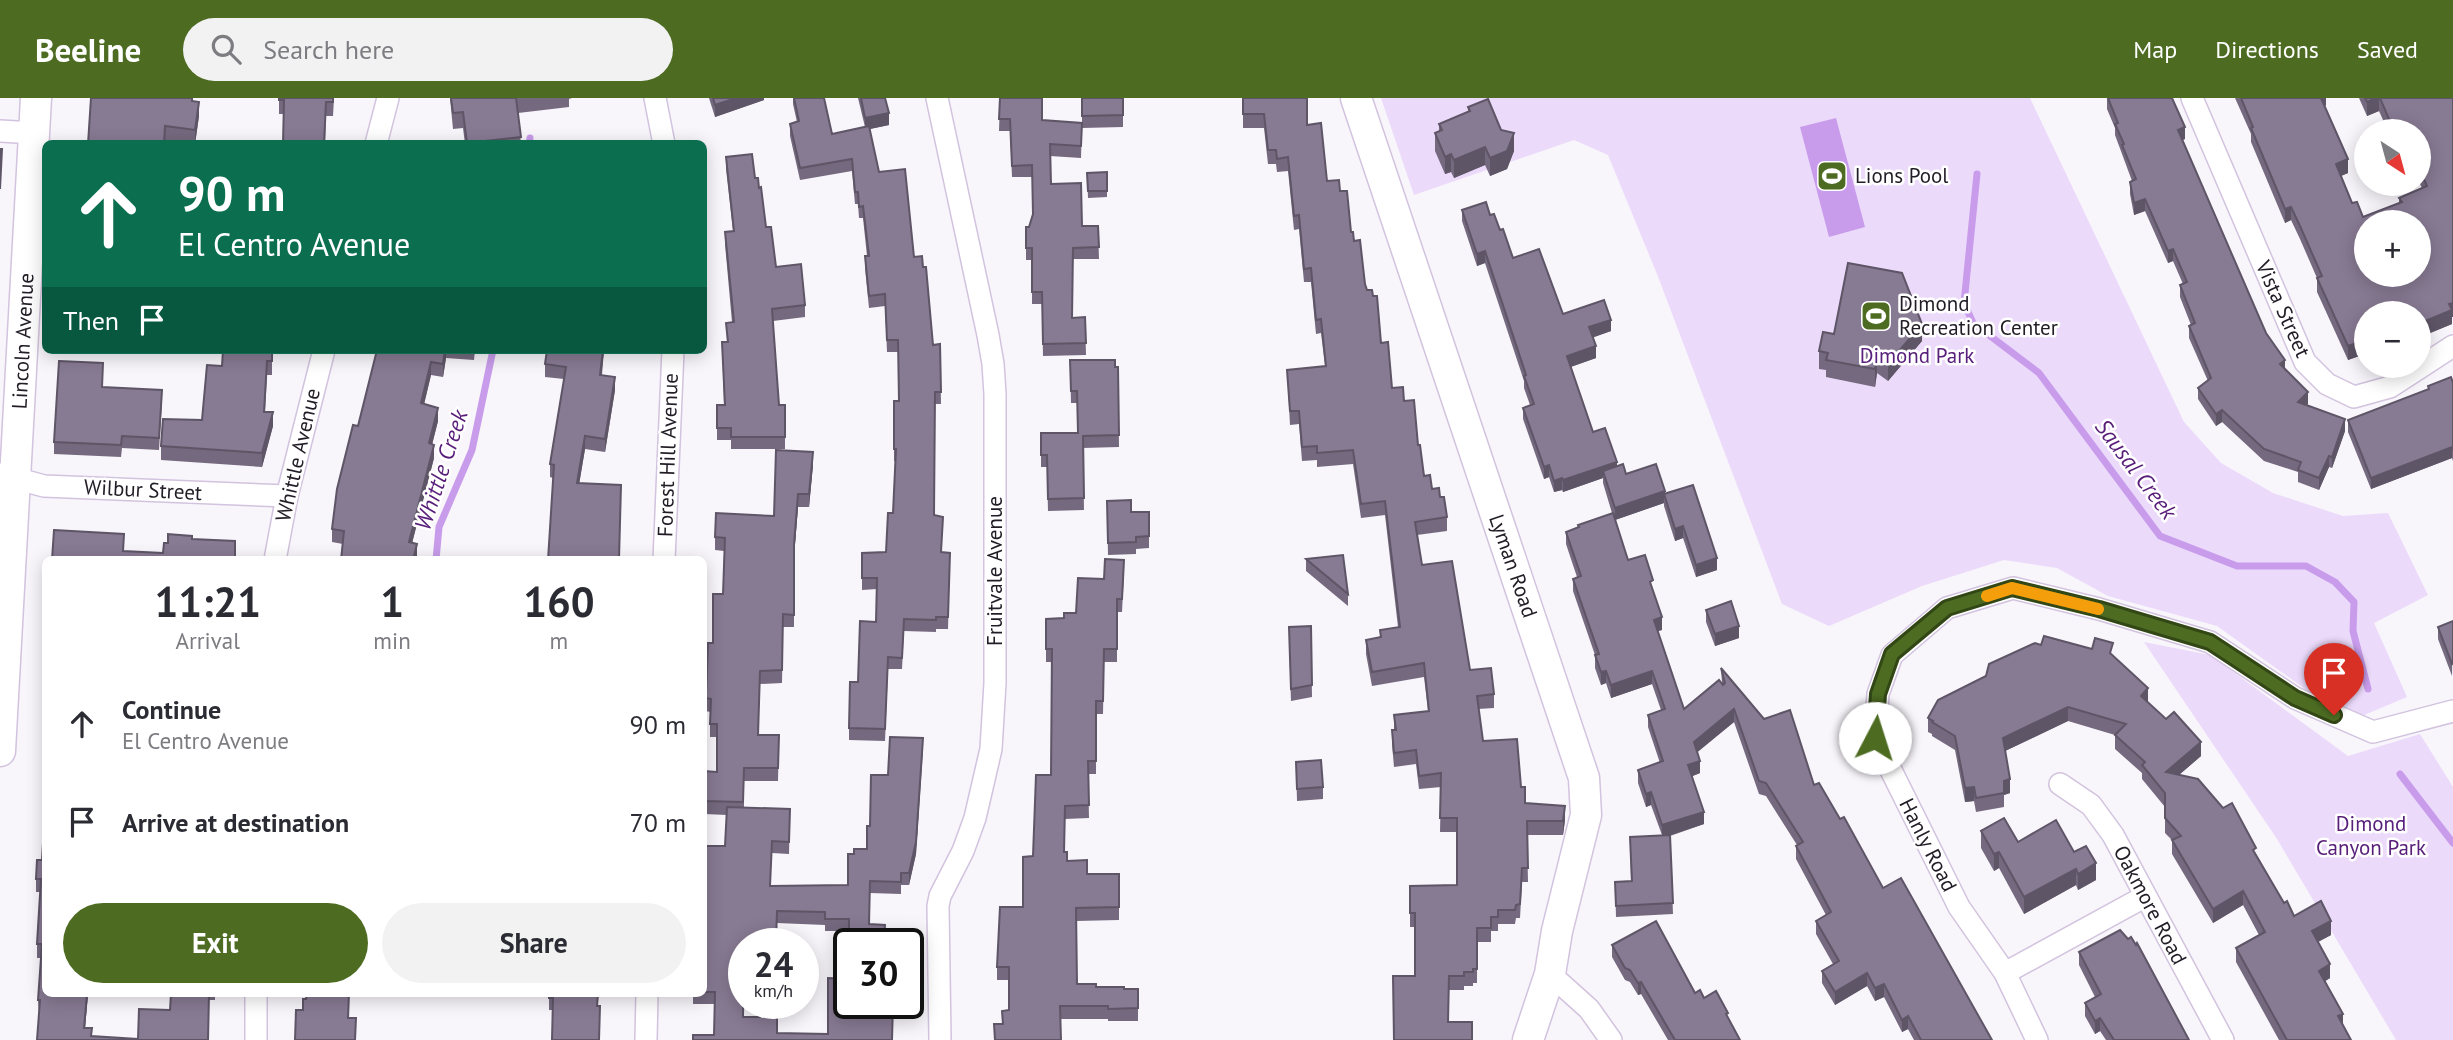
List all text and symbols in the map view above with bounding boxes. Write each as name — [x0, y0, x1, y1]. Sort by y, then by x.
search box — [183, 18, 673, 81]
text: Beeline — [35, 28, 141, 71]
icon: search — [207, 30, 245, 68]
text: Search here — [263, 33, 394, 66]
text: Map — [2133, 34, 2177, 65]
text: Directions — [2215, 34, 2319, 65]
text: Saved — [2357, 34, 2418, 65]
north arrow — [2354, 119, 2431, 196]
map controls — [2354, 119, 2431, 378]
sports icon: Lions Pool — [1815, 159, 1849, 193]
text: 90 m — [178, 161, 285, 225]
place label: Lions Pool — [1855, 162, 1948, 189]
icon: ahead — [63, 168, 154, 259]
button: + — [2354, 210, 2431, 287]
text: El Centro Avenue — [178, 223, 410, 265]
street label: Vista Street — [2250, 255, 2317, 361]
street label: Lincoln Avenue — [5, 272, 40, 410]
place label: Dimond Recreation Center — [1899, 290, 2058, 341]
sports icon: Dimond Recreation Center — [1859, 299, 1893, 333]
icon: arrive — [133, 301, 171, 339]
button: − — [2354, 301, 2431, 378]
text: Then — [63, 304, 119, 337]
park label: Dimond Park — [1860, 342, 1974, 369]
street label: Forest Hill Avenue — [651, 373, 684, 537]
street label: Whittle Avenue — [269, 386, 326, 524]
water label: Whittle Creek — [407, 405, 474, 534]
water label: Sausal Creek — [2089, 413, 2185, 526]
street label: Wilbur Street — [83, 473, 203, 506]
street label: Fruitvale Avenue — [981, 496, 1008, 646]
street label: Lyman Road — [1483, 511, 1544, 621]
text: 11:21 — [154, 574, 261, 629]
text: 1 — [380, 574, 404, 629]
text: 160 — [523, 574, 595, 629]
text: Arrival — [175, 626, 240, 655]
text: min — [373, 626, 411, 655]
text: m — [550, 626, 568, 655]
pin — [2304, 643, 2364, 715]
icon: arrive — [2315, 654, 2353, 692]
text: Continue — [122, 693, 221, 726]
position arrow — [1838, 701, 1912, 775]
icon: ahead — [63, 705, 101, 743]
text: 90 m — [630, 708, 686, 741]
text: El Centro Avenue — [122, 726, 289, 755]
street label: Hanly Road — [1893, 794, 1963, 896]
icon: arrive — [63, 803, 101, 841]
text: Arrive at destination — [122, 806, 349, 839]
text: 70 m — [630, 806, 686, 839]
park label: Dimond Canyon Park — [2316, 810, 2426, 861]
street label: Oakmore Road — [2108, 841, 2193, 969]
button: Exit — [63, 903, 368, 983]
button: Share — [382, 903, 686, 983]
speed limit sign: 30 — [833, 928, 924, 1019]
text: 24 — [754, 941, 793, 987]
text: km/h — [754, 979, 793, 1002]

